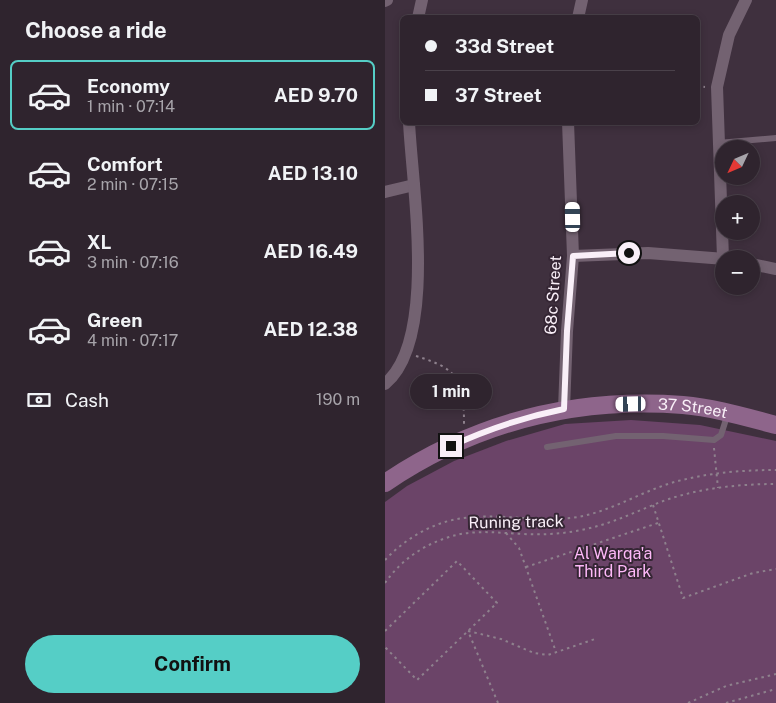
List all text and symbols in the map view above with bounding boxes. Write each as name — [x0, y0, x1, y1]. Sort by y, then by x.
text: Choose a ride — [25, 17, 167, 43]
text: 33d Street — [455, 35, 554, 57]
icon: car — [27, 73, 72, 118]
text: Economy — [87, 75, 170, 97]
text: AED 9.70 — [274, 84, 358, 106]
text: 37 Street — [455, 84, 542, 106]
text: 1 min · 07:14 — [87, 97, 175, 116]
north arrow — [715, 140, 760, 185]
map controls — [715, 140, 760, 295]
icon: car — [27, 151, 72, 196]
text: Comfort — [87, 153, 163, 175]
text: AED 13.10 — [268, 162, 358, 184]
text: 2 min · 07:15 — [87, 175, 178, 194]
button: + — [715, 195, 760, 240]
car — [565, 202, 580, 232]
icon: car — [27, 229, 72, 274]
text: XL — [87, 231, 112, 253]
text: AED 16.49 — [263, 240, 358, 262]
route start — [618, 242, 640, 264]
button: − — [715, 250, 760, 295]
text: 3 min · 07:16 — [87, 253, 179, 272]
street label: 68c Street — [541, 255, 565, 335]
icon: car — [27, 307, 72, 352]
text: Green — [87, 309, 142, 331]
text: AED 12.38 — [263, 318, 358, 340]
text: 4 min · 07:17 — [87, 331, 178, 350]
callout: 1 min — [410, 374, 492, 408]
text: 1 min — [432, 382, 470, 401]
icon: cash — [25, 386, 53, 414]
text: Cash — [65, 389, 109, 411]
text: 190 m — [316, 390, 360, 409]
street label: 37 Street — [658, 394, 729, 422]
car — [615, 396, 646, 412]
route end — [440, 435, 462, 457]
street label: Runing track — [468, 512, 564, 532]
park label: Al Warqa'a Third Park — [574, 544, 652, 581]
button: Confirm — [25, 635, 360, 693]

